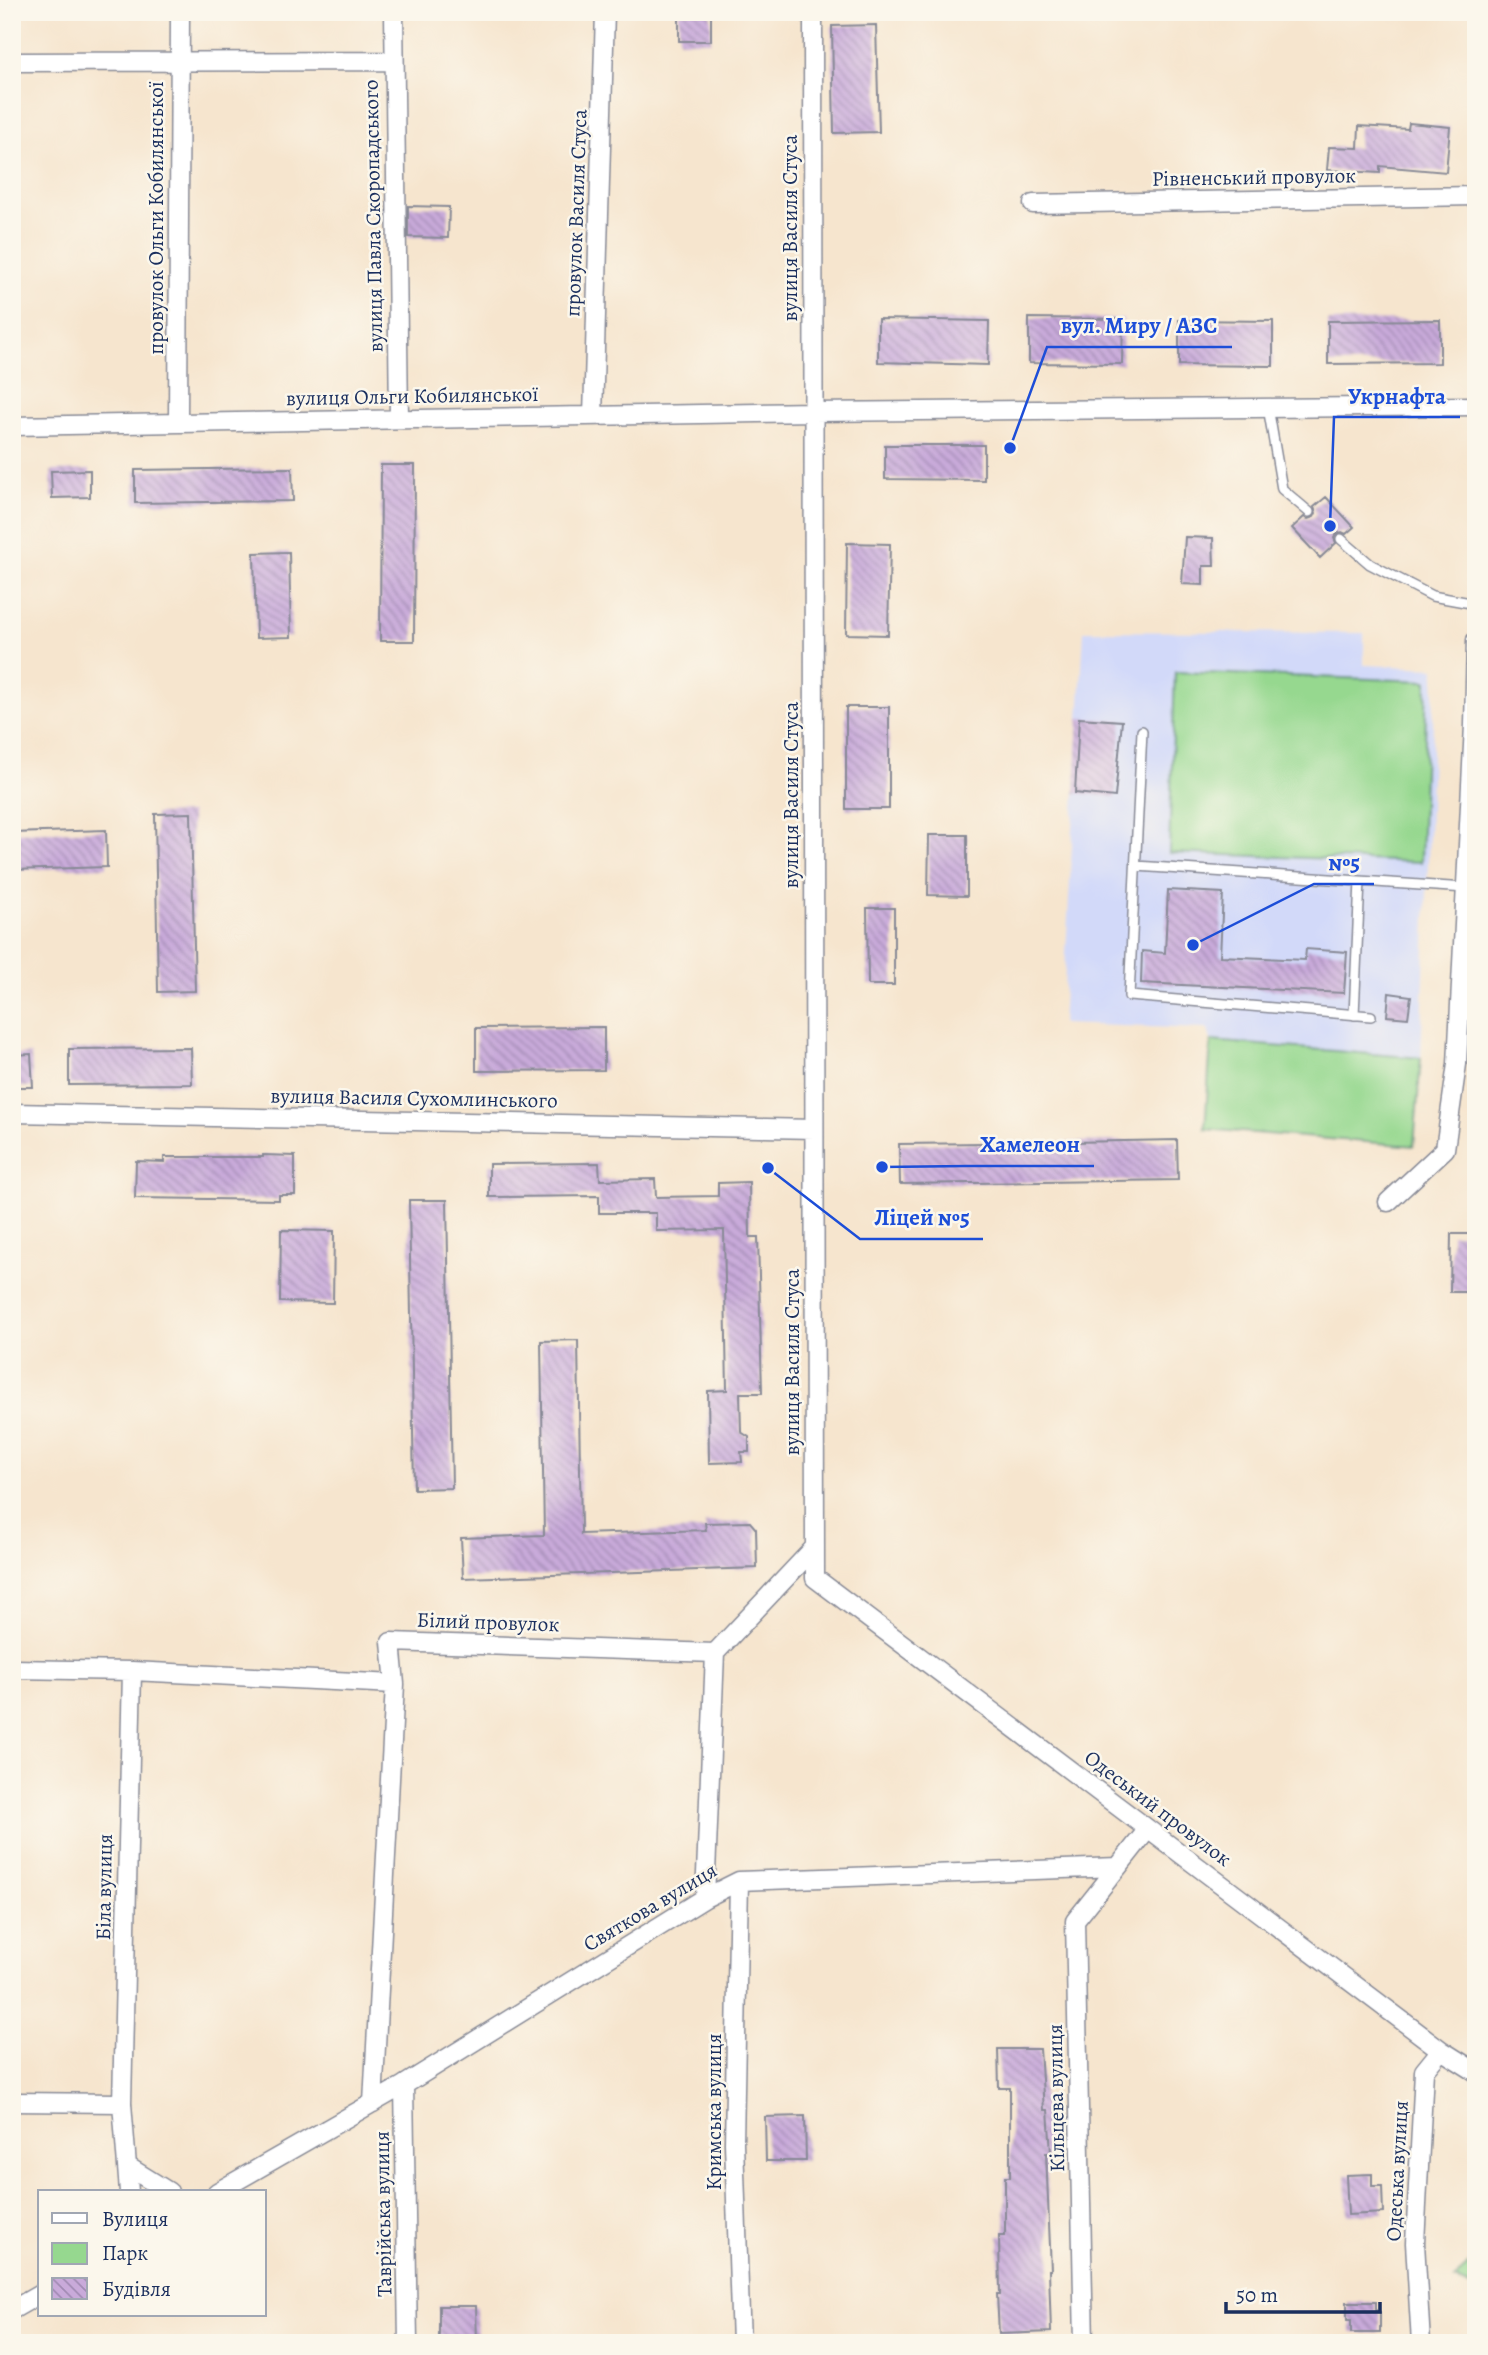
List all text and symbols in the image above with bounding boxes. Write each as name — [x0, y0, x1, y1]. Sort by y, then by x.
street label: вулиця Павла Скоропадського — [357, 79, 389, 353]
street label: провулок Ольги Кобилянської — [142, 81, 170, 355]
street label: провулок Василя Стуса — [558, 108, 594, 317]
street label: вулиця Василя Стуса — [776, 134, 804, 321]
street label: Рівненський провулок — [1152, 161, 1356, 193]
callout: вул. Миру / АЗС — [1047, 303, 1232, 347]
text: вул. Миру / АЗС — [1061, 310, 1217, 341]
callout: Укрнафта — [1334, 373, 1460, 417]
street label: вулиця Ольги Кобилянської — [286, 380, 538, 412]
text: Укрнафта — [1348, 381, 1446, 412]
street label: вулиця Василя Стуса — [777, 701, 805, 888]
callout: №5 — [1314, 840, 1374, 884]
text: №5 — [1328, 847, 1360, 878]
street label: вулиця Василя Сухомлинського — [270, 1081, 558, 1115]
callout: Хамелеон — [966, 1122, 1094, 1166]
text: Хамелеон — [980, 1129, 1080, 1160]
callout: Ліцей №5 — [860, 1195, 983, 1239]
text: Ліцей №5 — [874, 1202, 970, 1233]
street label: вулиця Василя Стуса — [778, 1268, 806, 1455]
street label: Білий провулок — [416, 1606, 560, 1638]
street label: Одеський провулок — [1079, 1743, 1237, 1873]
street label: Біла вулиця — [89, 1833, 119, 1941]
street label: Святкова вулиця — [578, 1856, 722, 1958]
street label: Кільцева вулиця — [1041, 2024, 1071, 2172]
street label: Кримська вулиця — [700, 2033, 728, 2191]
street label: Одеська вулиця — [1379, 2100, 1415, 2242]
street label: Таврійська вулиця — [368, 2131, 398, 2297]
legend — [38, 2190, 266, 2316]
text: Вулиця — [102, 2205, 168, 2233]
text: Парк — [102, 2239, 148, 2267]
scale bar — [1226, 2271, 1380, 2315]
text: Будівля — [102, 2275, 171, 2303]
text: 50 m — [1236, 2281, 1278, 2309]

